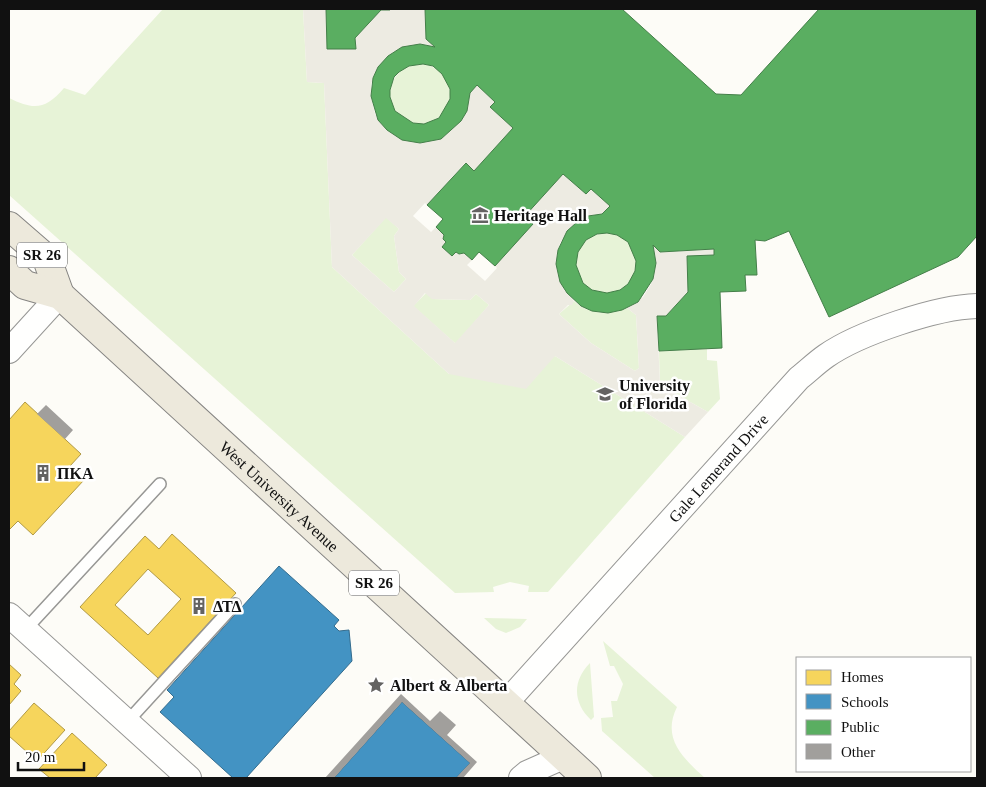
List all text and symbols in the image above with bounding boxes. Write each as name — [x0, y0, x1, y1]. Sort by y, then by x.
museum icon: Heritage Hall — [470, 205, 490, 225]
place label: Heritage Hall — [494, 207, 587, 225]
road number: SR 26 — [17, 242, 67, 268]
place label: University of Florida — [619, 377, 690, 412]
school or university icon: University of Florida — [595, 384, 615, 404]
street label: Gale Lemerand Drive — [665, 411, 771, 526]
street label: West University Avenue — [216, 438, 342, 555]
building icon: ΠΚΑ — [33, 463, 53, 483]
place label: ΠΚΑ — [57, 465, 94, 482]
road number: SR 26 — [349, 570, 399, 596]
building icon: ΔΤΔ — [189, 596, 209, 616]
place label: ΔΤΔ — [213, 598, 241, 615]
legend — [796, 657, 971, 772]
text: Homes — [841, 669, 884, 685]
place icon: Albert & Alberta — [366, 675, 386, 695]
place label: Albert & Alberta — [390, 677, 507, 694]
text: Schools — [841, 694, 889, 710]
text: Public — [841, 719, 880, 735]
scale bar — [18, 740, 84, 772]
text: Other — [841, 744, 875, 760]
text: 20 m — [25, 749, 56, 765]

